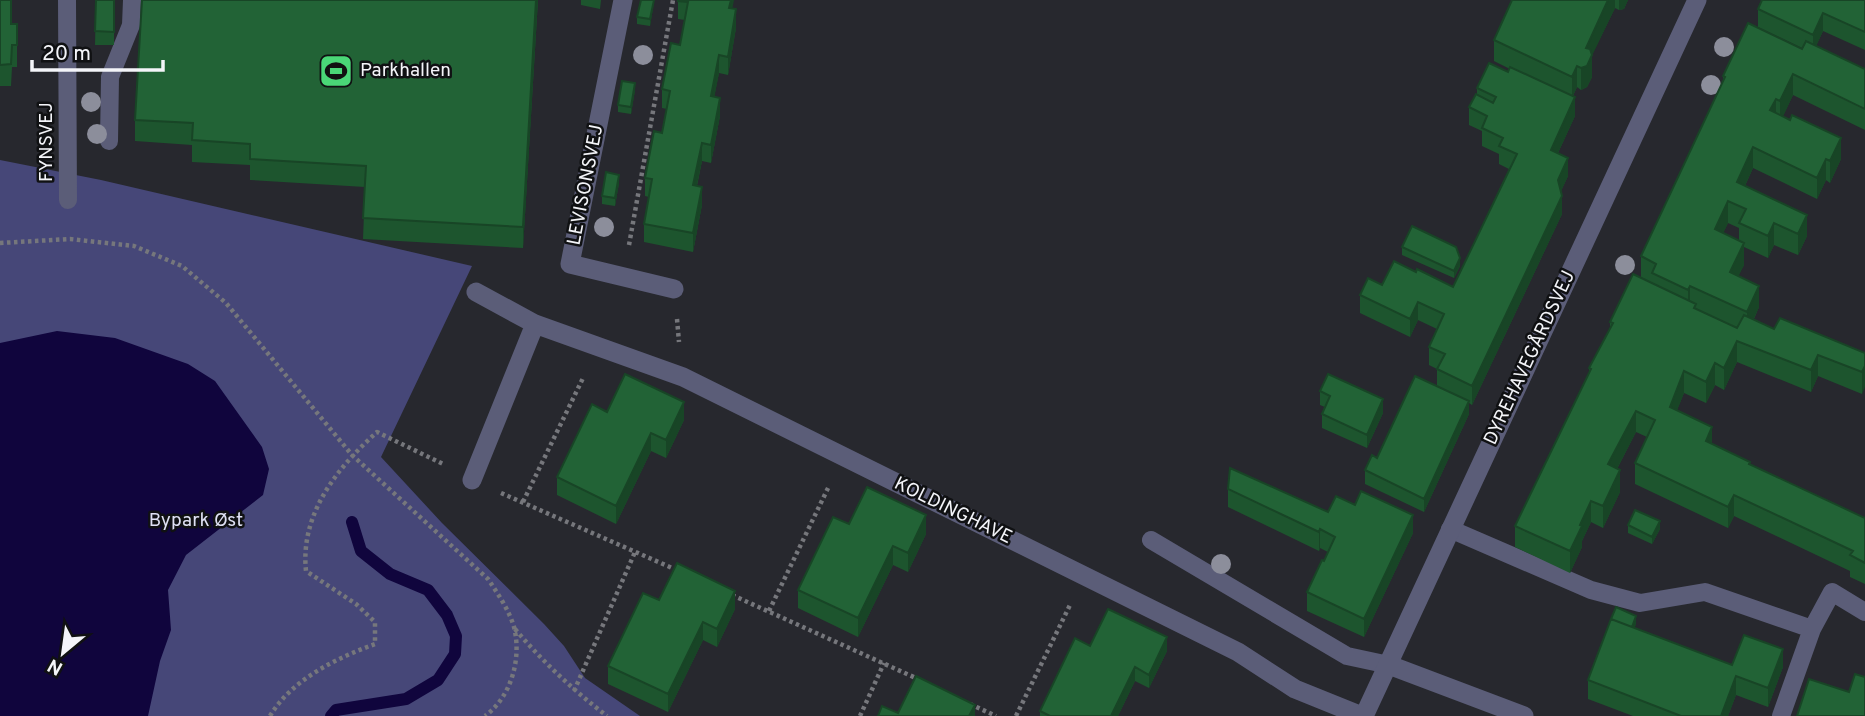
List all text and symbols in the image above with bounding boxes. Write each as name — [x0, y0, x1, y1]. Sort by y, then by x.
scale bar — [32, 28, 163, 72]
text: 20 m — [42, 41, 91, 68]
sports icon: Parkhallen — [317, 52, 355, 90]
place label: Parkhallen — [360, 59, 451, 83]
street label: FYNSVEJ — [35, 102, 59, 182]
street label: LEVISONSVEJ — [563, 123, 609, 247]
street label: DYREHAVEGÅRDSVEJ — [1479, 267, 1581, 449]
street label: KOLDINGHAVE — [890, 472, 1016, 550]
park label: Bypark Øst — [149, 509, 243, 533]
north arrow — [28, 618, 98, 688]
text: N — [44, 652, 68, 680]

